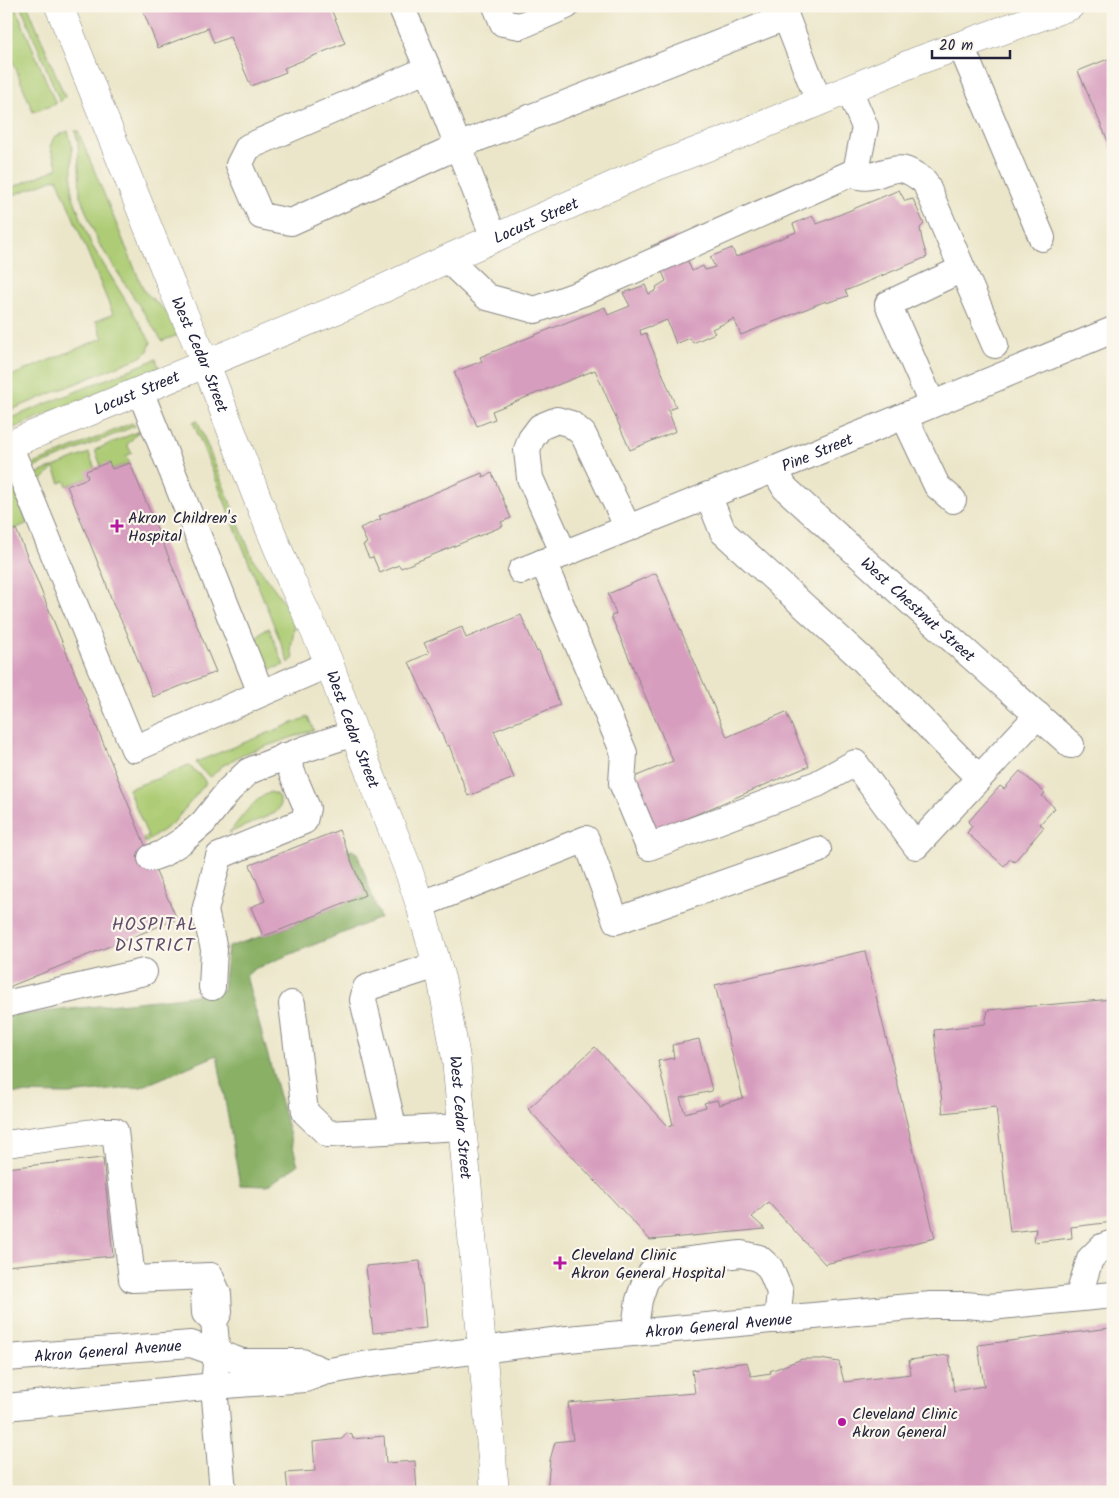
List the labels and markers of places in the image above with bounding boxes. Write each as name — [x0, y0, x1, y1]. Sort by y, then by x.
place label: Akron Children's Hospital — [128, 506, 237, 549]
marker: Akron Children's Hospital — [110, 519, 124, 533]
place label: Cleveland Clinic Akron General Hospital — [571, 1243, 725, 1286]
marker: Cleveland Clinic Akron General Hospital — [553, 1256, 567, 1270]
place label: Cleveland Clinic Akron General — [852, 1402, 958, 1445]
marker: Cleveland Clinic Akron General — [836, 1416, 848, 1428]

